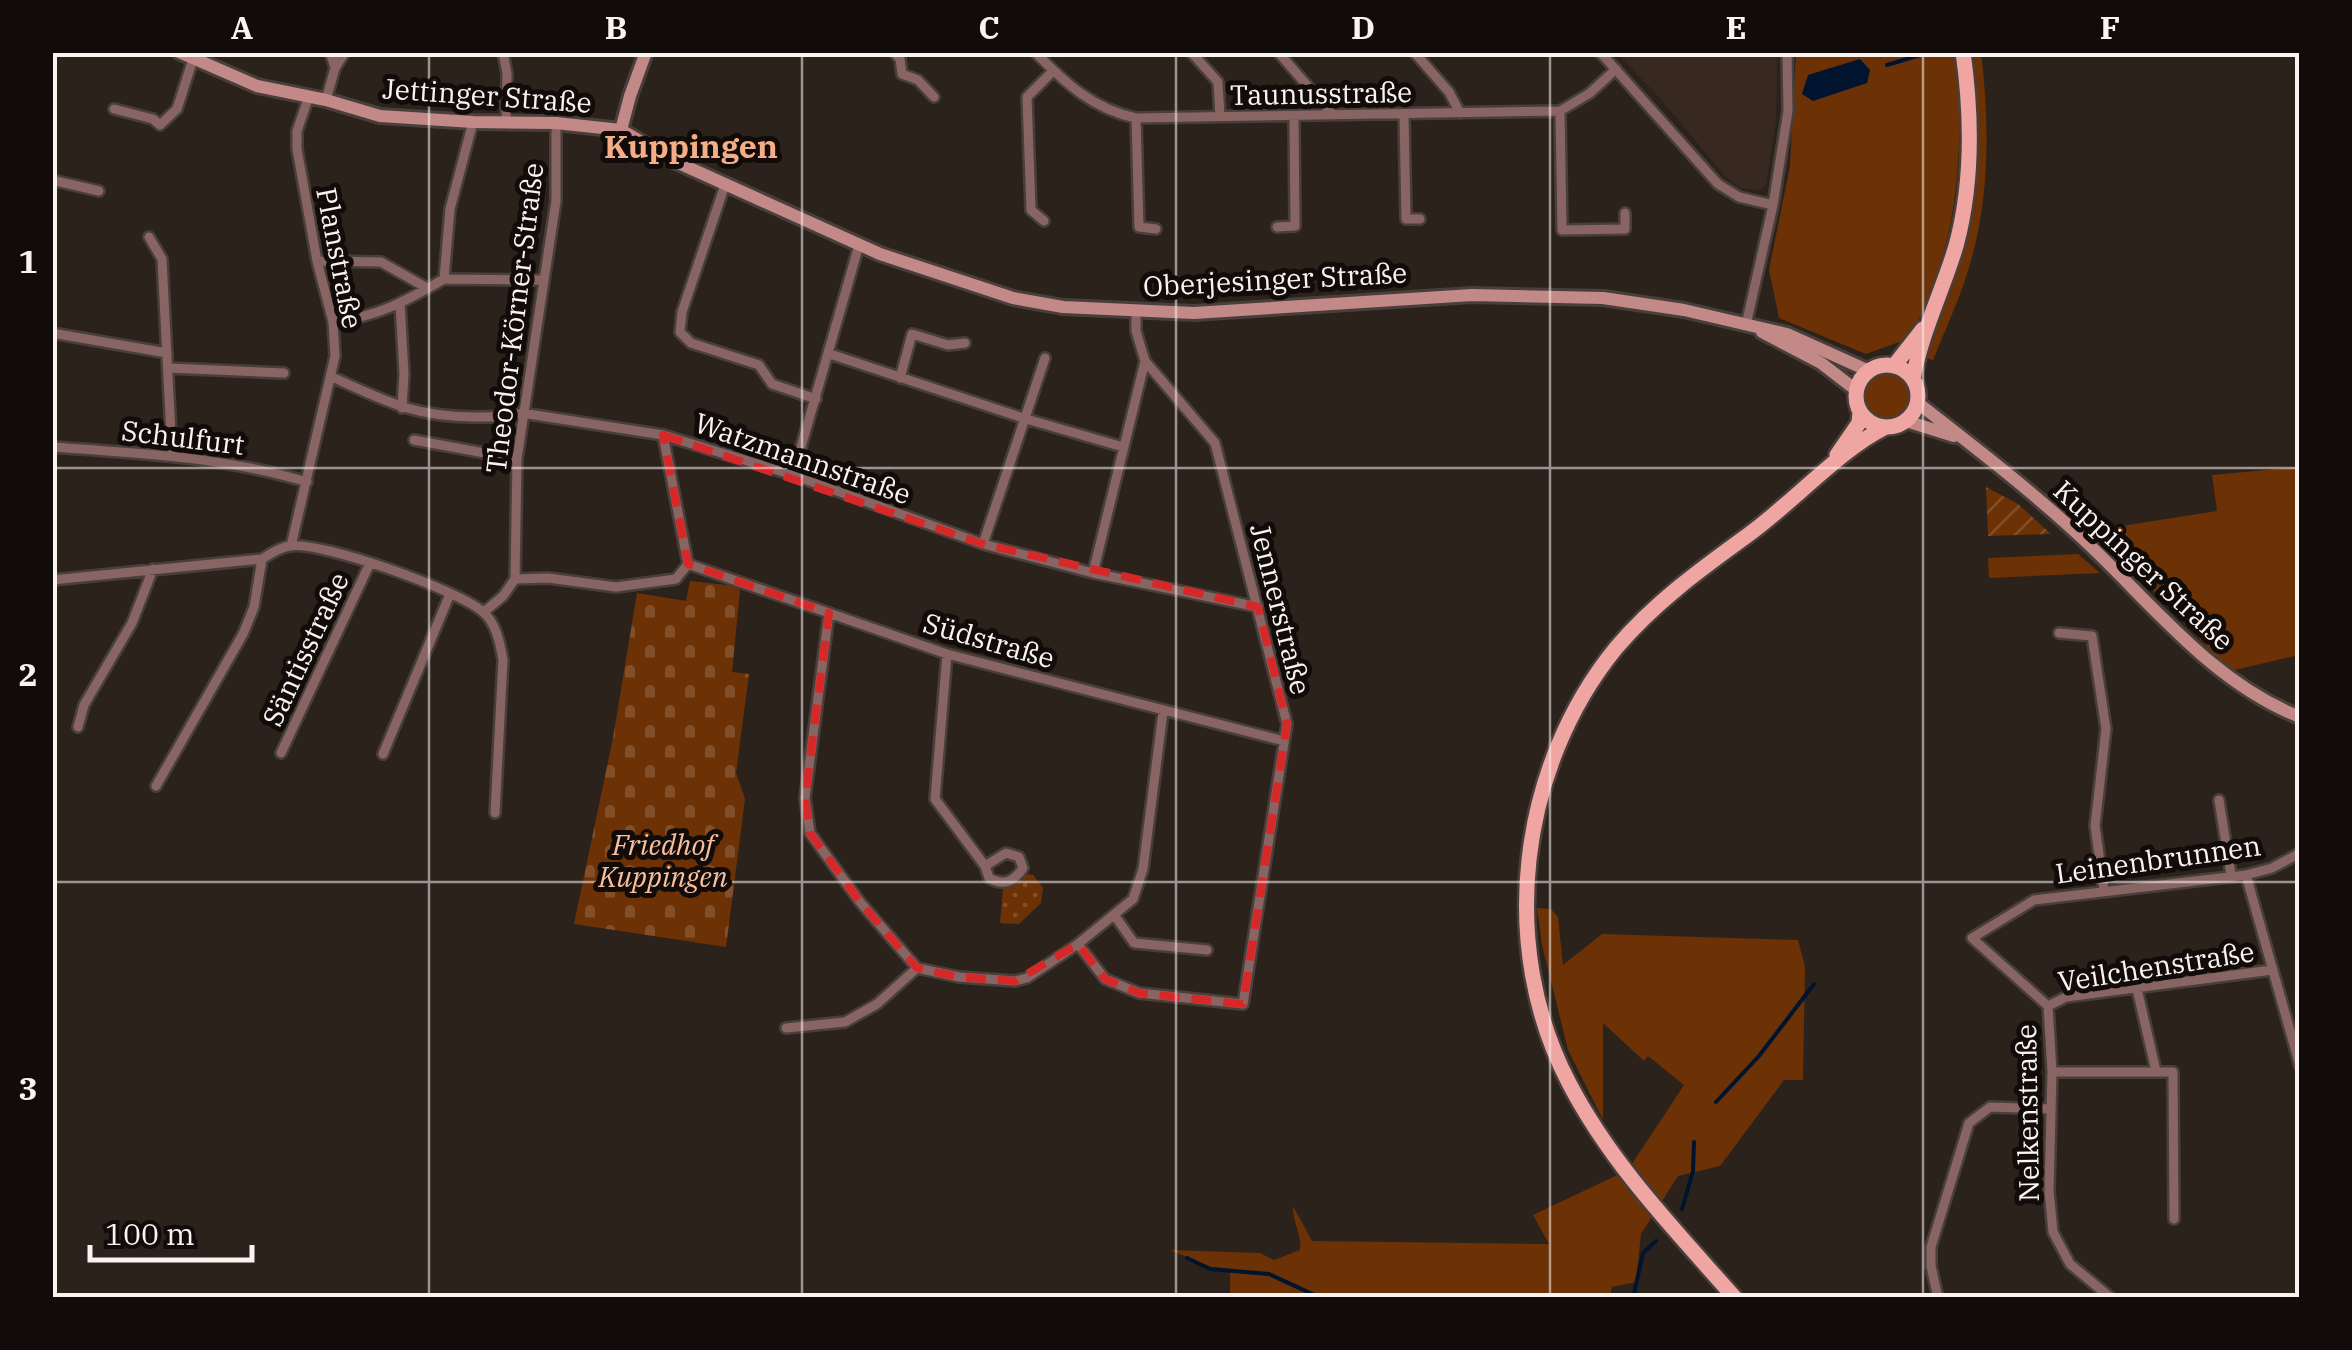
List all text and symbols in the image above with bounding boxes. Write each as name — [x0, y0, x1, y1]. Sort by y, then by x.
text: A — [231, 6, 253, 48]
text: B — [605, 6, 627, 48]
text: C — [978, 6, 1000, 48]
text: D — [1351, 6, 1375, 48]
text: E — [1725, 6, 1747, 48]
text: F — [2100, 6, 2120, 48]
street label: Jettinger Straße — [381, 69, 593, 121]
street label: Taunusstraße — [1230, 73, 1412, 113]
district label: Kuppingen — [604, 125, 778, 167]
street label: Theodor-Körner-Straße — [477, 161, 551, 475]
street label: Planstraße — [308, 184, 372, 332]
text: 1 — [18, 240, 38, 282]
street label: Oberjesinger Straße — [1142, 254, 1408, 304]
street label: Watzmannstraße — [690, 404, 916, 512]
street label: Schulfurt — [119, 411, 247, 463]
street label: Kuppinger Straße — [2046, 472, 2242, 658]
street label: Jennerstraße — [1242, 520, 1320, 698]
street label: Säntisstraße — [253, 566, 357, 732]
street label: Südstraße — [919, 604, 1059, 676]
text: 2 — [18, 653, 38, 695]
park label: Friedhof Kuppingen — [597, 826, 728, 895]
street label: Leinenbrunnen — [2053, 826, 2263, 892]
street label: Veilchenstraße — [2055, 932, 2257, 1000]
street label: Nelkenstraße — [2007, 1024, 2047, 1202]
text: 3 — [18, 1067, 38, 1109]
scale bar — [90, 1200, 252, 1262]
text: 100 m — [105, 1214, 195, 1253]

